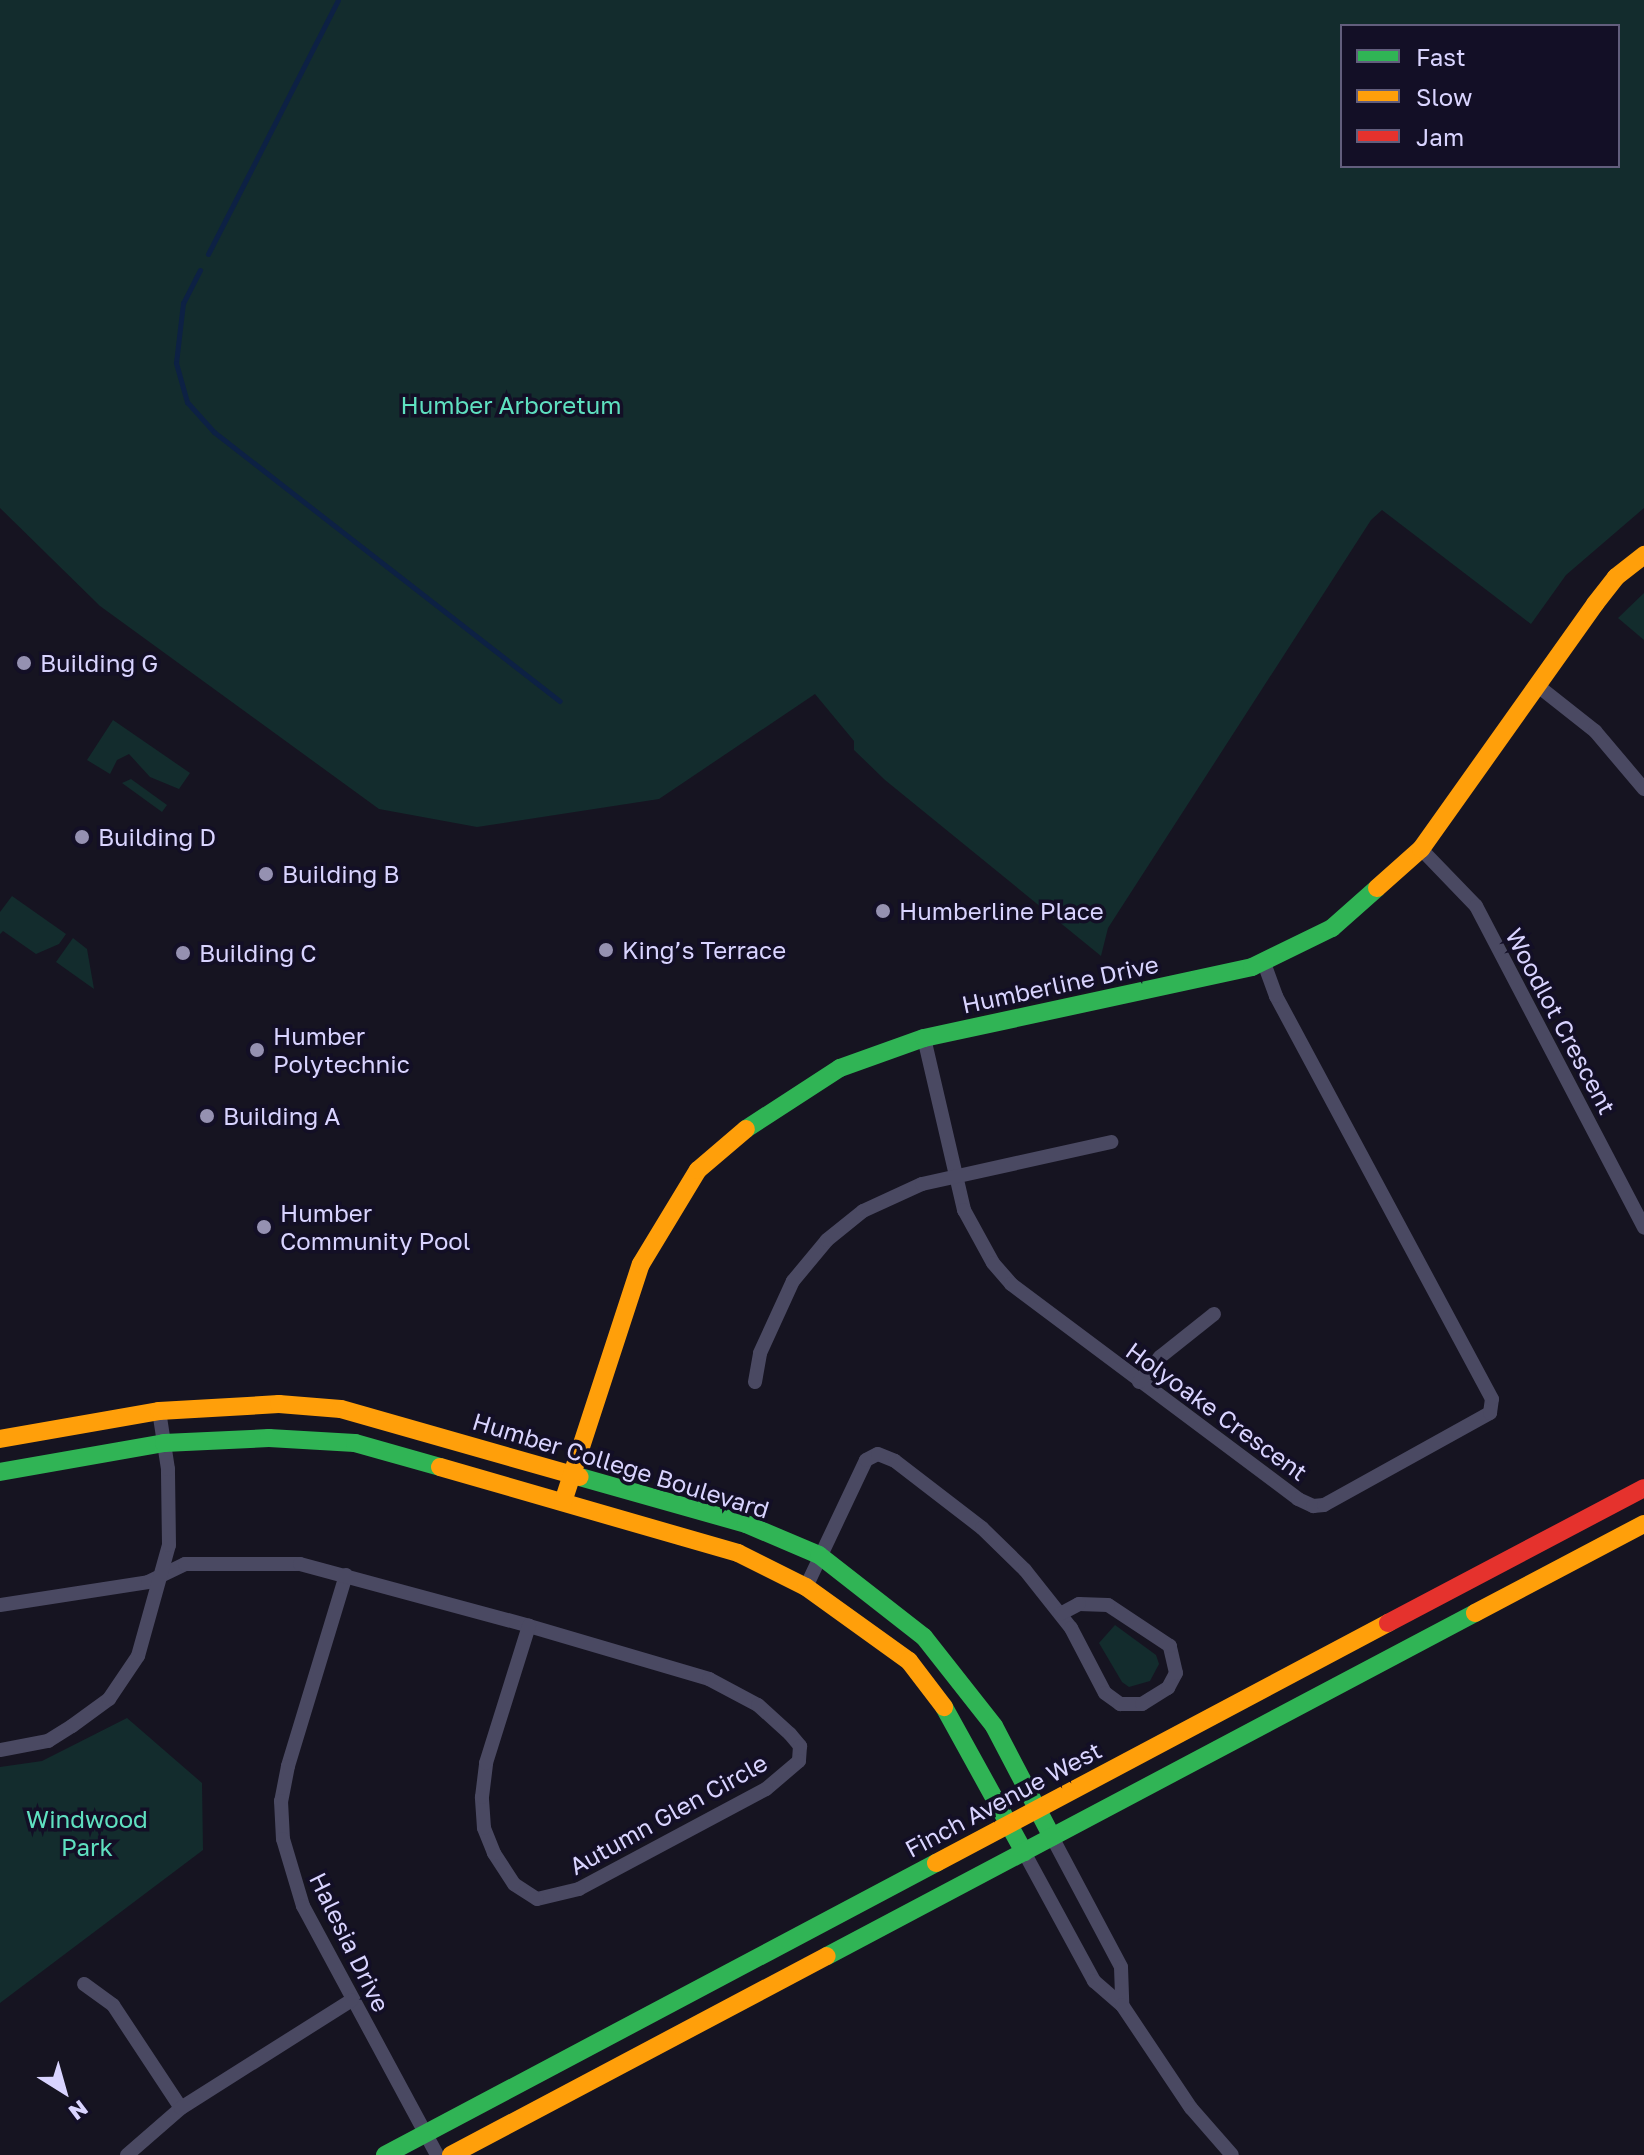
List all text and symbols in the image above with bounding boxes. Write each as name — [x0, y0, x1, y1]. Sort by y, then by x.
legend — [1340, 24, 1620, 168]
text: Fast — [1416, 42, 1466, 71]
text: Slow — [1416, 82, 1472, 111]
text: Jam — [1416, 122, 1464, 151]
park label: Humber Arboretum — [400, 391, 622, 419]
place label: Building G — [40, 649, 158, 677]
marker: Building G — [15, 654, 33, 672]
place label: Building D — [98, 823, 216, 851]
marker: Building D — [73, 828, 91, 846]
place label: Building B — [282, 860, 399, 888]
marker: Building B — [257, 865, 275, 883]
place label: Humberline Place — [899, 897, 1104, 925]
marker: Humberline Place — [874, 902, 892, 920]
street label: Woodlot Crescent — [1500, 923, 1622, 1119]
place label: King’s Terrace — [622, 936, 786, 964]
place label: Building C — [199, 939, 317, 967]
marker: King’s Terrace — [597, 941, 615, 959]
marker: Building C — [174, 944, 192, 962]
street label: Humberline Drive — [959, 949, 1161, 1019]
place label: Humber Polytechnic — [273, 1022, 410, 1078]
marker: Humber Polytechnic — [248, 1041, 266, 1059]
place label: Building A — [223, 1102, 340, 1130]
marker: Building A — [198, 1107, 216, 1125]
place label: Humber Community Pool — [280, 1199, 470, 1255]
marker: Humber Community Pool — [255, 1218, 273, 1236]
street label: Holyoake Crescent — [1121, 1336, 1313, 1486]
street label: Humber College Boulevard — [469, 1406, 773, 1524]
street label: Finch Avenue West — [900, 1735, 1106, 1863]
street label: Autumn Glen Circle — [564, 1748, 772, 1880]
park label: Windwood Park — [26, 1805, 148, 1861]
street label: Halesia Drive — [304, 1868, 396, 2016]
north arrow — [24, 2051, 104, 2131]
text: N — [64, 2095, 94, 2126]

